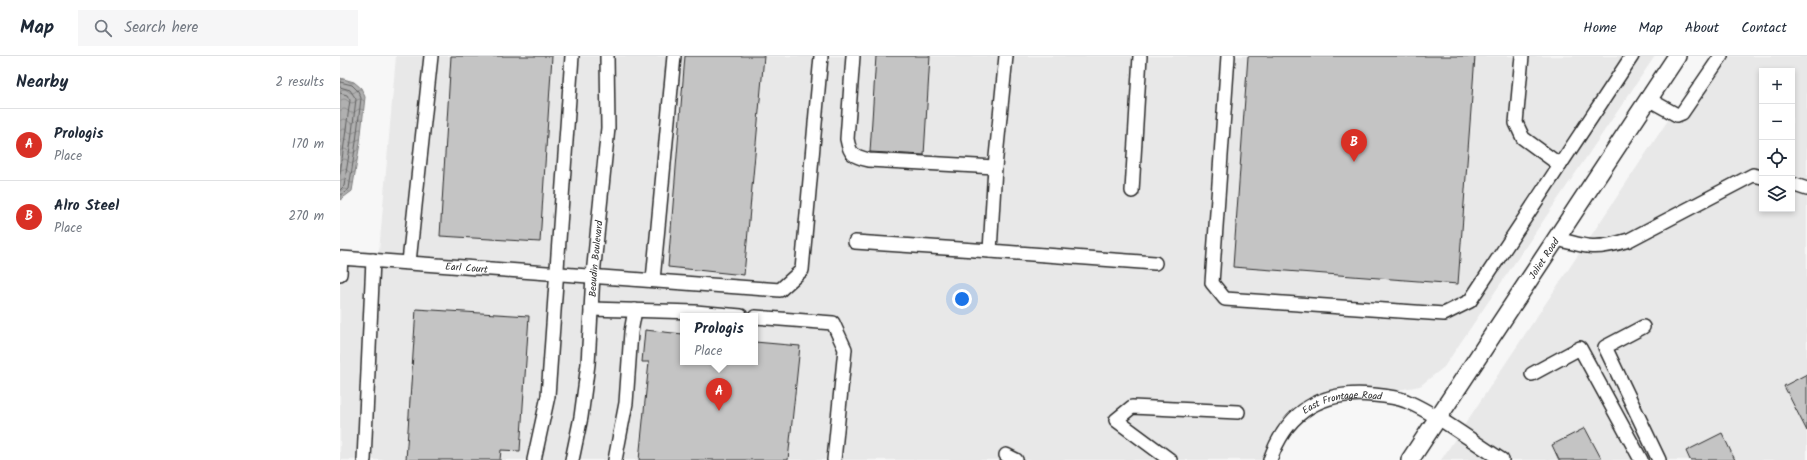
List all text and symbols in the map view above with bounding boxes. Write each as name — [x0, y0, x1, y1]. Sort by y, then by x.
search box — [78, 10, 358, 46]
text: Map — [20, 13, 54, 43]
text: Search here — [124, 16, 198, 40]
icon: search — [92, 17, 114, 39]
text: Home — [1583, 17, 1617, 39]
text: Map — [1639, 17, 1663, 39]
text: About — [1685, 17, 1719, 39]
text: Contact — [1741, 17, 1787, 39]
map controls — [1759, 68, 1795, 212]
button: + — [1759, 68, 1795, 104]
text: Nearby — [16, 69, 68, 96]
text: 2 results — [276, 72, 324, 93]
button: − — [1759, 104, 1795, 140]
text: Prologis — [54, 122, 103, 146]
pin: B — [1341, 129, 1367, 162]
text: A — [25, 134, 33, 155]
text: 170 m — [292, 134, 324, 155]
button: locate — [1759, 140, 1795, 176]
text: Place — [54, 146, 82, 167]
button: layers — [1759, 176, 1795, 212]
text: Alro Steel — [54, 194, 119, 218]
text: B — [25, 206, 33, 227]
text: 270 m — [288, 206, 324, 227]
text: Place — [54, 218, 82, 239]
street label: Beaudin Boulevard — [585, 219, 608, 298]
street label: Joliet Road — [1525, 234, 1564, 282]
street label: Earl Court — [445, 259, 489, 278]
your location — [952, 289, 972, 309]
popup — [680, 313, 758, 365]
text: Prologis — [694, 317, 744, 341]
text: Place — [694, 341, 722, 362]
pin: A — [706, 378, 732, 411]
street label: East Frontage Road — [1299, 387, 1384, 419]

